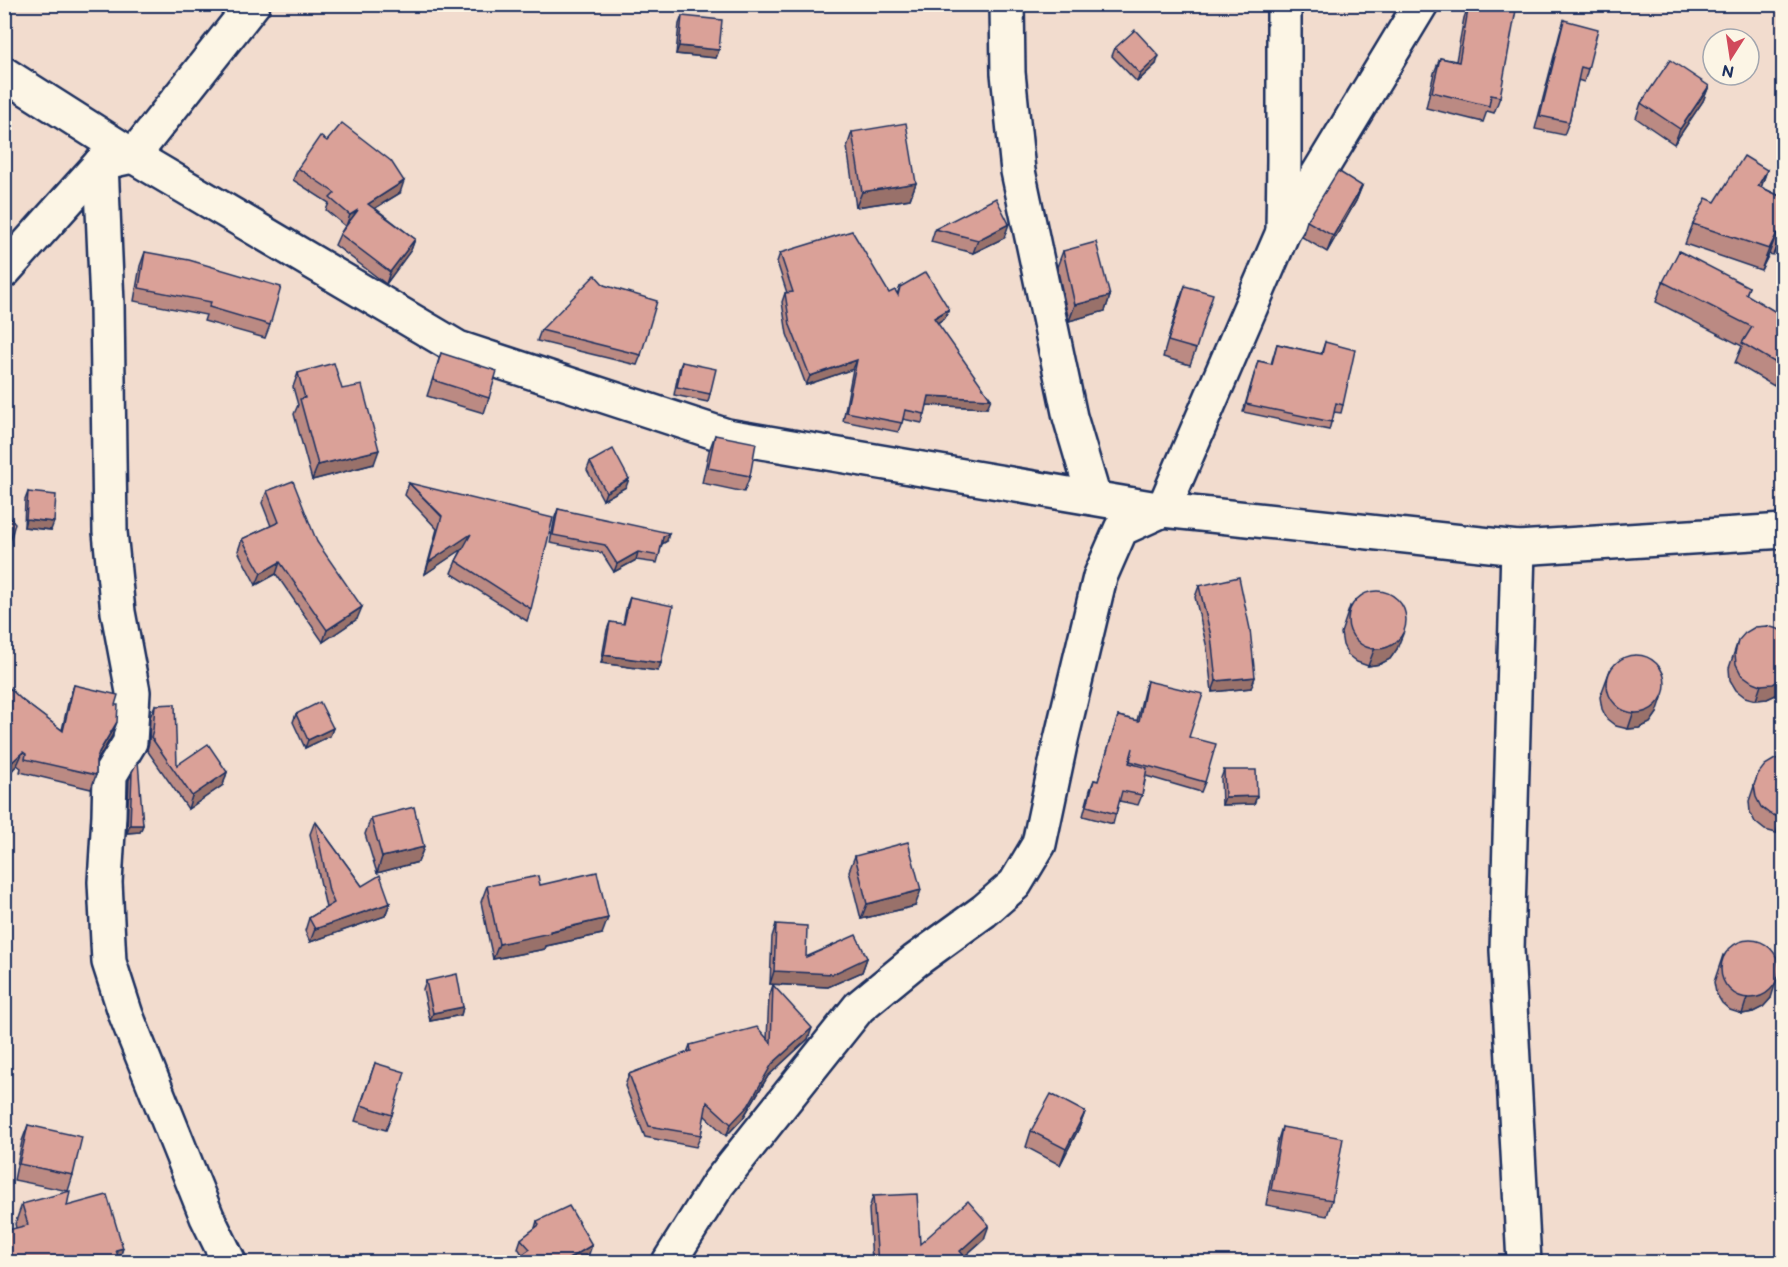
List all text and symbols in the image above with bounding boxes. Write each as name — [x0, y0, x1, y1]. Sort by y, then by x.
north arrow — [1701, 27, 1761, 87]
text: N — [1720, 60, 1736, 81]

